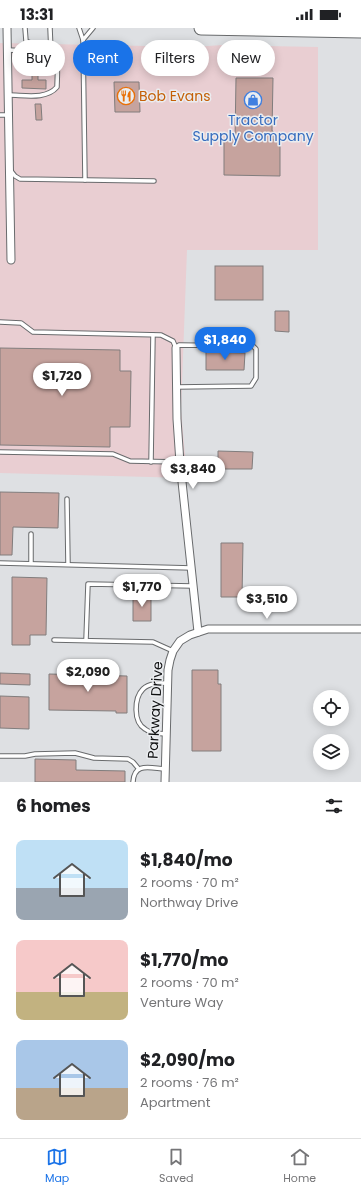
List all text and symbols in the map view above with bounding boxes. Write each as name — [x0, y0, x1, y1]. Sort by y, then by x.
text: 13:31 — [20, 4, 54, 25]
chip: Buy — [12, 40, 65, 76]
chip: Rent — [73, 40, 133, 76]
chip: Filters — [141, 40, 209, 76]
chip: New — [217, 40, 275, 76]
restaurant icon: Bob Evans — [116, 86, 136, 106]
place label: Bob Evans — [139, 86, 211, 106]
shop icon: Tractor Supply Company — [243, 90, 263, 110]
place label: Tractor Supply Company — [192, 110, 314, 146]
pin: $1,840 — [192, 327, 258, 361]
text: $1,840 — [204, 330, 246, 349]
pin: $1,720 — [29, 363, 95, 397]
text: $1,720 — [42, 366, 82, 385]
pin: $3,840 — [160, 456, 226, 490]
text: $3,840 — [170, 459, 216, 478]
pin: $1,770 — [109, 574, 175, 608]
text: $1,770 — [122, 577, 162, 596]
pin: $3,510 — [234, 586, 300, 620]
text: $3,510 — [246, 589, 288, 608]
pin: $2,090 — [55, 659, 121, 693]
street label: Parkway Drive — [142, 660, 168, 759]
text: $2,090 — [66, 662, 110, 681]
map controls — [313, 690, 349, 770]
button: locate — [313, 690, 349, 726]
button: layers — [313, 734, 349, 770]
text: 6 homes — [16, 794, 91, 818]
icon: filters — [323, 795, 345, 817]
text: $1,840/mo — [140, 848, 233, 872]
icon: home — [48, 856, 96, 904]
text: 2 rooms · 70 m² — [140, 873, 239, 892]
text: Northway Drive — [140, 893, 238, 912]
text: $1,770/mo — [140, 948, 228, 972]
icon: home — [48, 956, 96, 1004]
text: 2 rooms · 70 m² — [140, 973, 239, 992]
text: Venture Way — [140, 993, 223, 1012]
text: $2,090/mo — [140, 1048, 235, 1072]
icon: home — [48, 1056, 96, 1104]
text: 2 rooms · 76 m² — [140, 1073, 239, 1092]
text: Apartment — [140, 1093, 210, 1112]
tab: Map — [45, 1146, 69, 1187]
tab: Saved — [159, 1146, 193, 1187]
tab: Home — [283, 1146, 316, 1187]

